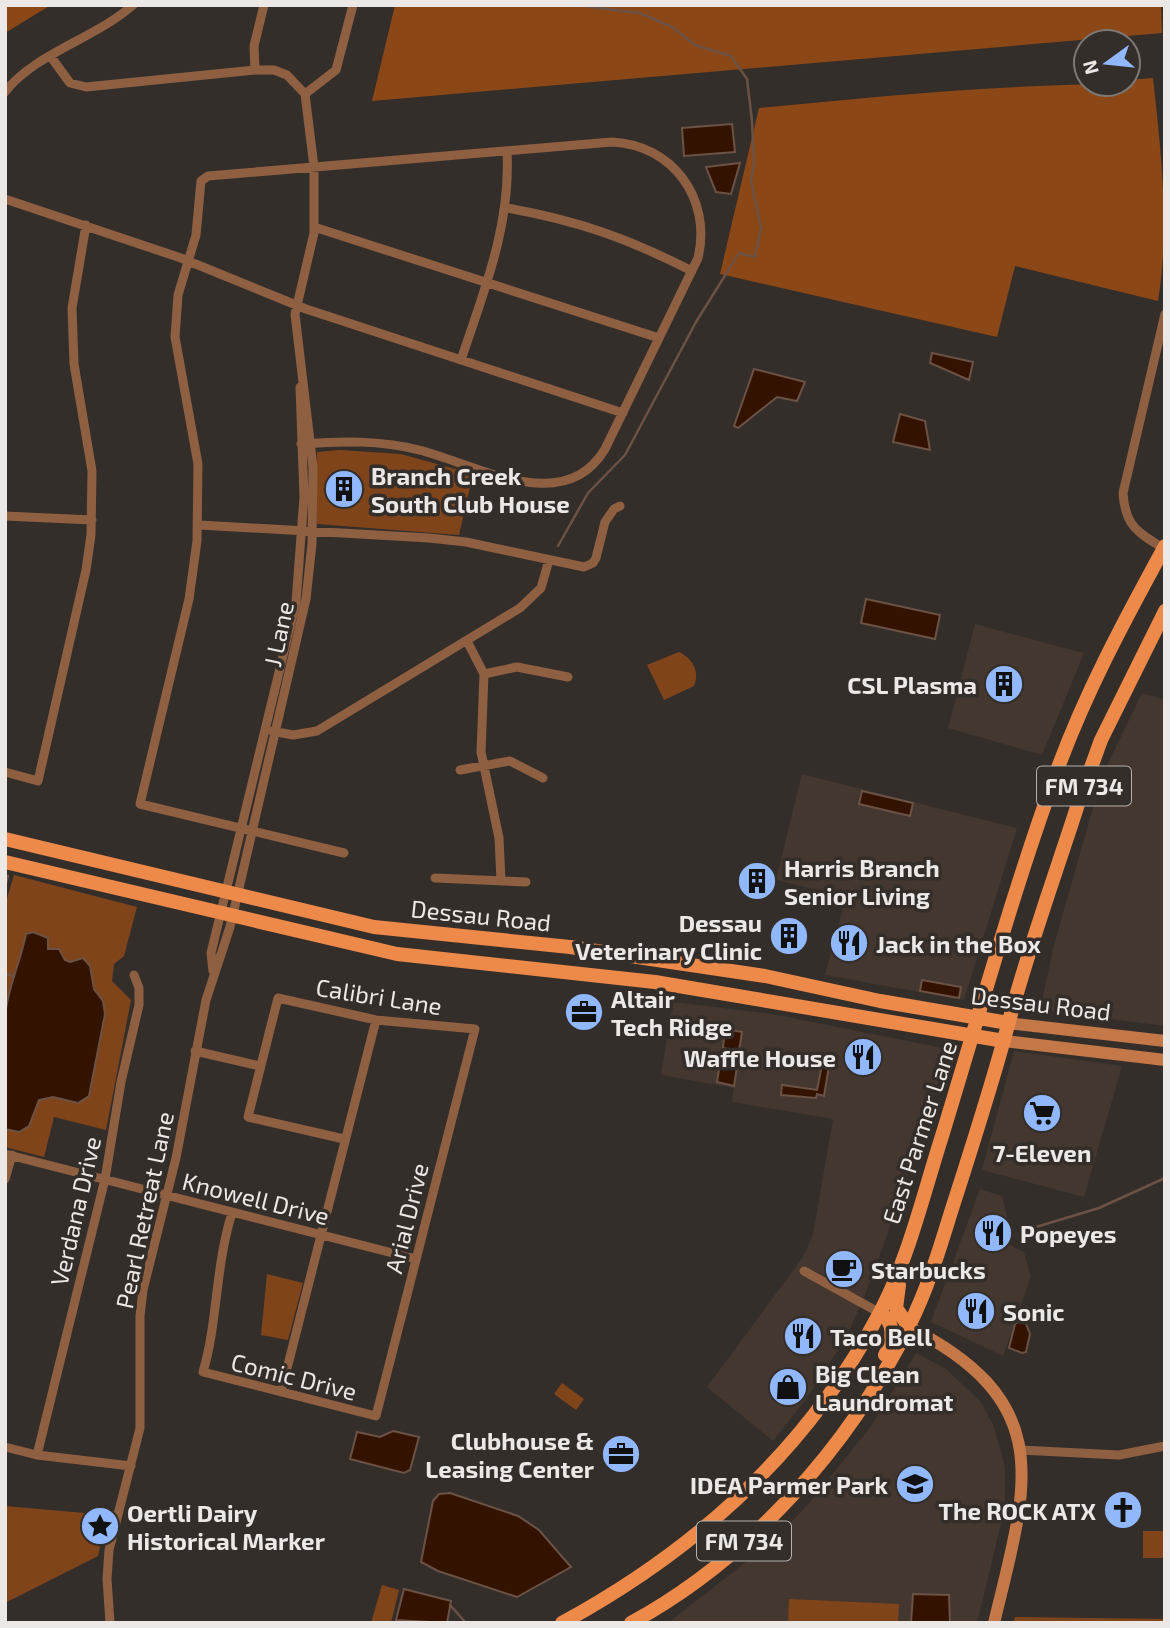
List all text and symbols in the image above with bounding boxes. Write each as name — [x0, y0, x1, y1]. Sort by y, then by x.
north arrow — [1072, 28, 1142, 98]
text: N — [1077, 58, 1103, 77]
place label: Branch Creek South Club House — [371, 461, 570, 518]
building icon: Branch Creek South Club House — [323, 468, 365, 510]
street label: J Lane — [257, 599, 299, 669]
building icon: CSL Plasma — [983, 663, 1025, 705]
place label: CSL Plasma — [847, 670, 977, 699]
road number: FM 734 — [1037, 766, 1131, 806]
place label: Harris Branch Senior Living — [784, 853, 940, 910]
building icon: Harris Branch Senior Living — [736, 860, 778, 902]
street label: Dessau Road — [410, 893, 552, 937]
place label: Dessau Veterinary Clinic — [575, 908, 762, 965]
building icon: Dessau Veterinary Clinic — [768, 915, 810, 957]
restaurant icon: Jack in the Box — [828, 922, 870, 964]
place label: Jack in the Box — [876, 929, 1041, 958]
street label: Calibri Lane — [314, 972, 444, 1020]
street label: Dessau Road — [969, 980, 1113, 1026]
place label: Altair Tech Ridge — [611, 984, 732, 1041]
office icon: Altair Tech Ridge — [563, 991, 605, 1033]
restaurant icon: Waffle House — [842, 1036, 884, 1078]
street label: East Parmer Lane — [876, 1037, 962, 1227]
place label: Waffle House — [683, 1043, 836, 1072]
supermarket icon: 7-Eleven — [1021, 1092, 1063, 1134]
street label: Pearl Retreat Lane — [109, 1109, 179, 1311]
street label: Verdana Drive — [44, 1134, 106, 1288]
place label: 7-Eleven — [993, 1138, 1091, 1167]
street label: Arial Drive — [378, 1160, 434, 1276]
street label: Knowell Drive — [180, 1166, 332, 1230]
restaurant icon: Popeyes — [972, 1212, 1014, 1254]
place label: Popeyes — [1020, 1219, 1116, 1248]
cafe icon: Starbucks — [823, 1248, 865, 1290]
place label: Starbucks — [871, 1255, 986, 1284]
restaurant icon: Sonic — [955, 1290, 997, 1332]
place label: Sonic — [1003, 1297, 1065, 1326]
restaurant icon: Taco Bell — [782, 1315, 824, 1357]
place label: Taco Bell — [830, 1322, 932, 1351]
street label: Comic Drive — [228, 1346, 360, 1406]
place label: Big Clean Laundromat — [815, 1359, 954, 1416]
shop icon: Big Clean Laundromat — [767, 1366, 809, 1408]
place label: Clubhouse & Leasing Center — [425, 1426, 595, 1483]
office icon: Clubhouse & Leasing Center — [600, 1433, 642, 1475]
school or university icon: IDEA Parmer Park — [894, 1463, 936, 1505]
place label: IDEA Parmer Park — [690, 1470, 889, 1499]
church icon: The ROCK ATX — [1102, 1489, 1144, 1531]
place label: The ROCK ATX — [939, 1496, 1097, 1525]
place label: Oertli Dairy Historical Marker — [127, 1498, 326, 1555]
place icon: Oertli Dairy Historical Marker — [79, 1505, 121, 1547]
road number: FM 734 — [697, 1522, 791, 1560]

